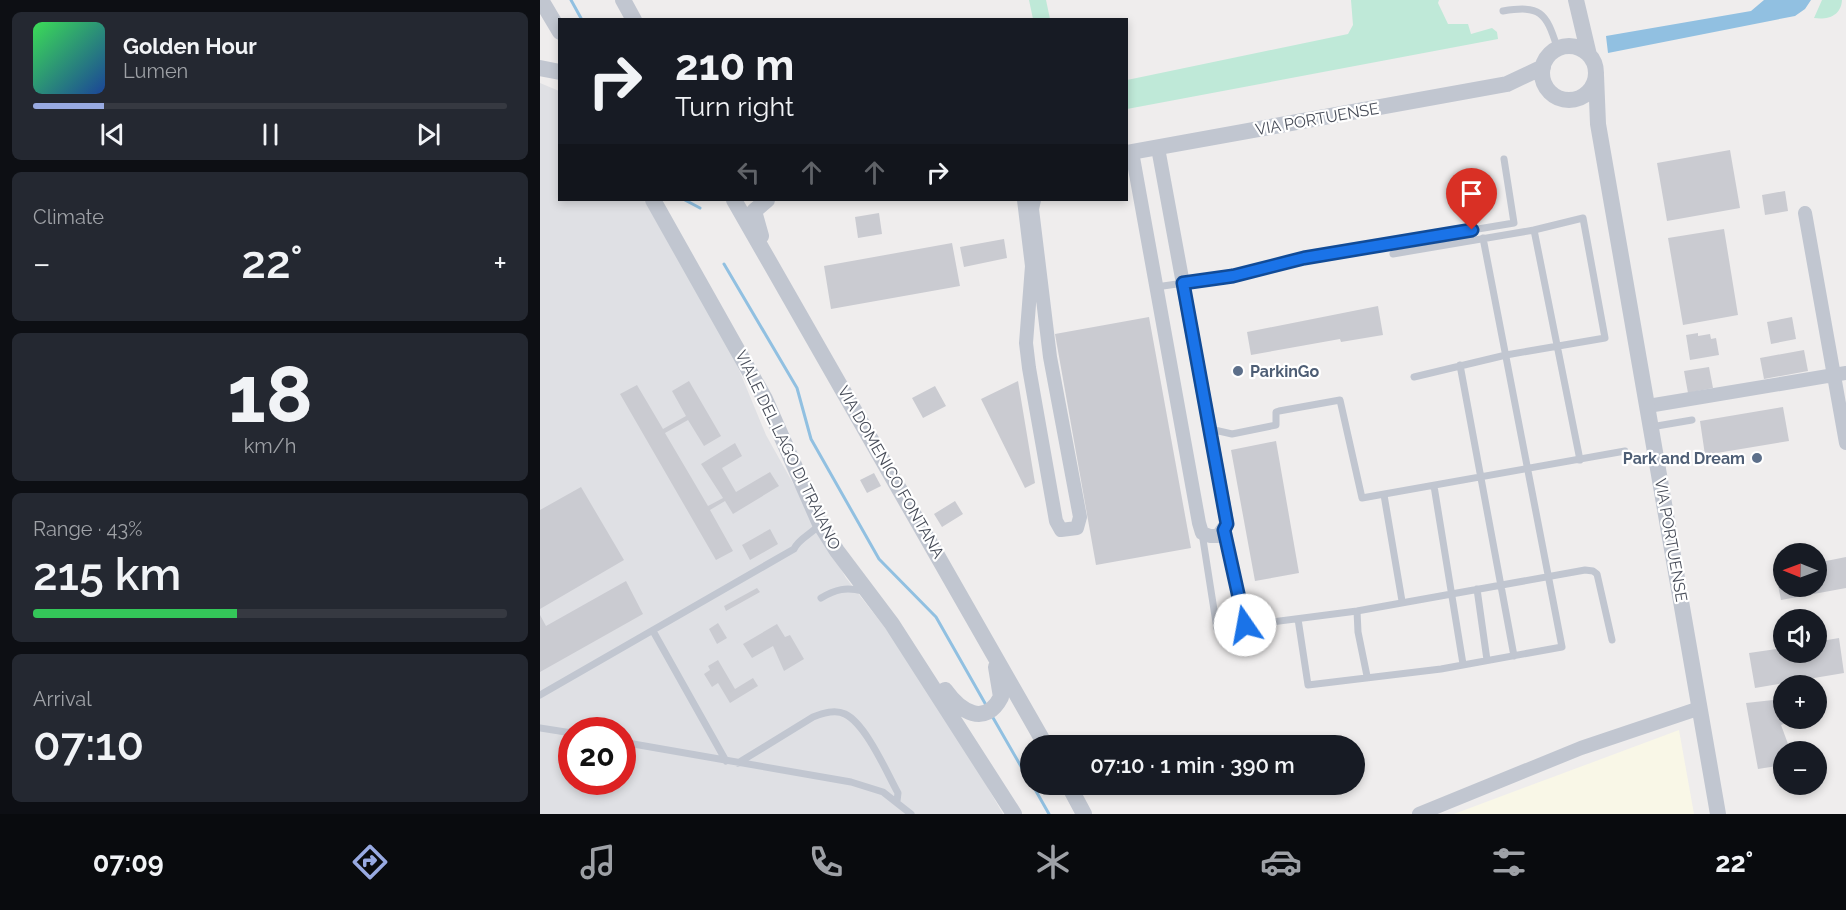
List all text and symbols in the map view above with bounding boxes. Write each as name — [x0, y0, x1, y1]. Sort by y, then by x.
text: Golden Hour — [123, 33, 257, 59]
text: 210 m — [675, 41, 794, 90]
icon: right — [576, 42, 654, 120]
text: Lumen — [123, 59, 188, 83]
text: Turn right — [675, 91, 794, 122]
street label: VIA PORTUENSE — [1254, 99, 1380, 139]
icon: previous — [96, 118, 129, 151]
icon: pause — [254, 118, 287, 151]
icon: next — [412, 118, 445, 151]
icon: left — [732, 156, 765, 189]
icon: ahead — [795, 156, 828, 189]
icon: ahead — [858, 156, 891, 189]
icon: right — [921, 156, 954, 189]
pin — [1446, 168, 1497, 230]
icon: arrive — [1455, 177, 1488, 210]
text: Climate — [33, 205, 104, 229]
text: 22° — [241, 236, 303, 289]
text: − — [33, 244, 51, 283]
text: + — [493, 244, 507, 283]
street label: VIALE DEL LAGO DI TRAIANO — [731, 347, 845, 553]
text: 18 — [227, 349, 313, 440]
place label: ParkinGo — [1250, 362, 1319, 381]
marker: ParkinGo — [1231, 364, 1245, 378]
street label: VIA DOMENICO FONTANA — [834, 382, 948, 562]
text: km/h — [244, 434, 296, 458]
place label: Park and Dream — [1623, 449, 1745, 468]
marker: Park and Dream — [1750, 451, 1764, 465]
street label: VIA PORTUENSE — [1651, 477, 1691, 603]
text: Range · 43% — [33, 517, 142, 541]
north arrow — [1773, 543, 1827, 597]
map controls — [1773, 543, 1827, 795]
text: 215 km — [33, 548, 181, 601]
position arrow — [1213, 593, 1277, 657]
button: sound — [1773, 609, 1827, 663]
button: + — [1773, 675, 1827, 729]
text: Arrival — [33, 687, 92, 711]
speed limit sign: 20 — [558, 717, 636, 795]
text: 07:10 — [33, 718, 144, 771]
button: − — [1773, 741, 1827, 795]
text: 07:10 · 1 min · 390 m — [1090, 752, 1295, 778]
icon: directions — [349, 841, 391, 883]
icon: music — [577, 841, 619, 883]
icon: phone — [805, 841, 847, 883]
icon: climate — [1032, 841, 1074, 883]
icon: car — [1260, 841, 1302, 883]
icon: filters — [1488, 841, 1530, 883]
text: 07:09 — [93, 847, 164, 878]
text: 22° — [1715, 847, 1753, 878]

